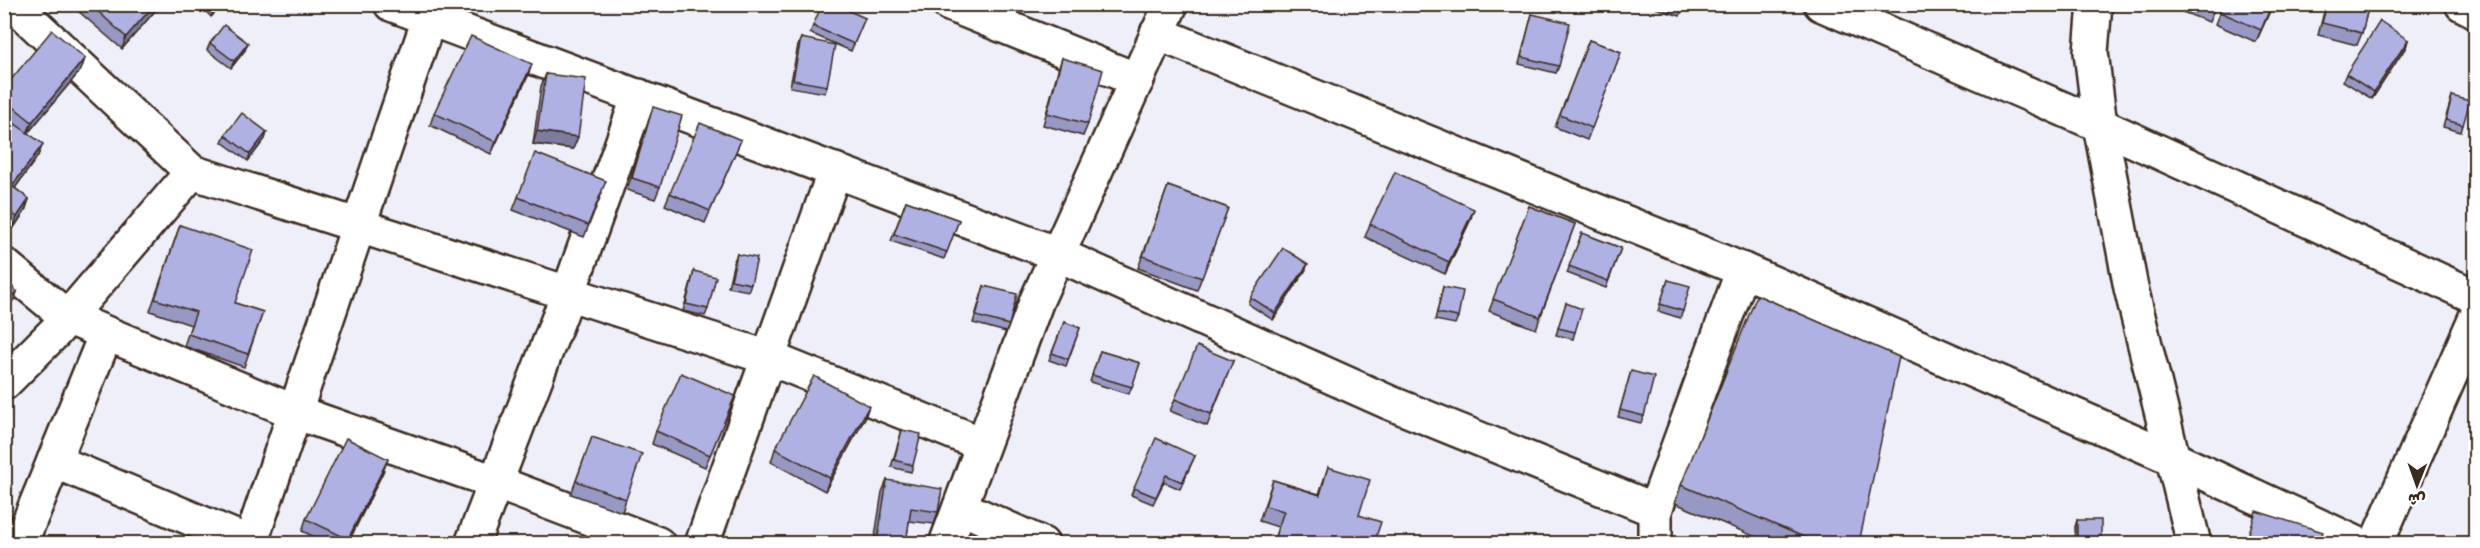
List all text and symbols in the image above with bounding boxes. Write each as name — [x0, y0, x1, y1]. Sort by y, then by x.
north arrow — [2387, 455, 2447, 515]
text: ش — [2408, 490, 2426, 509]

